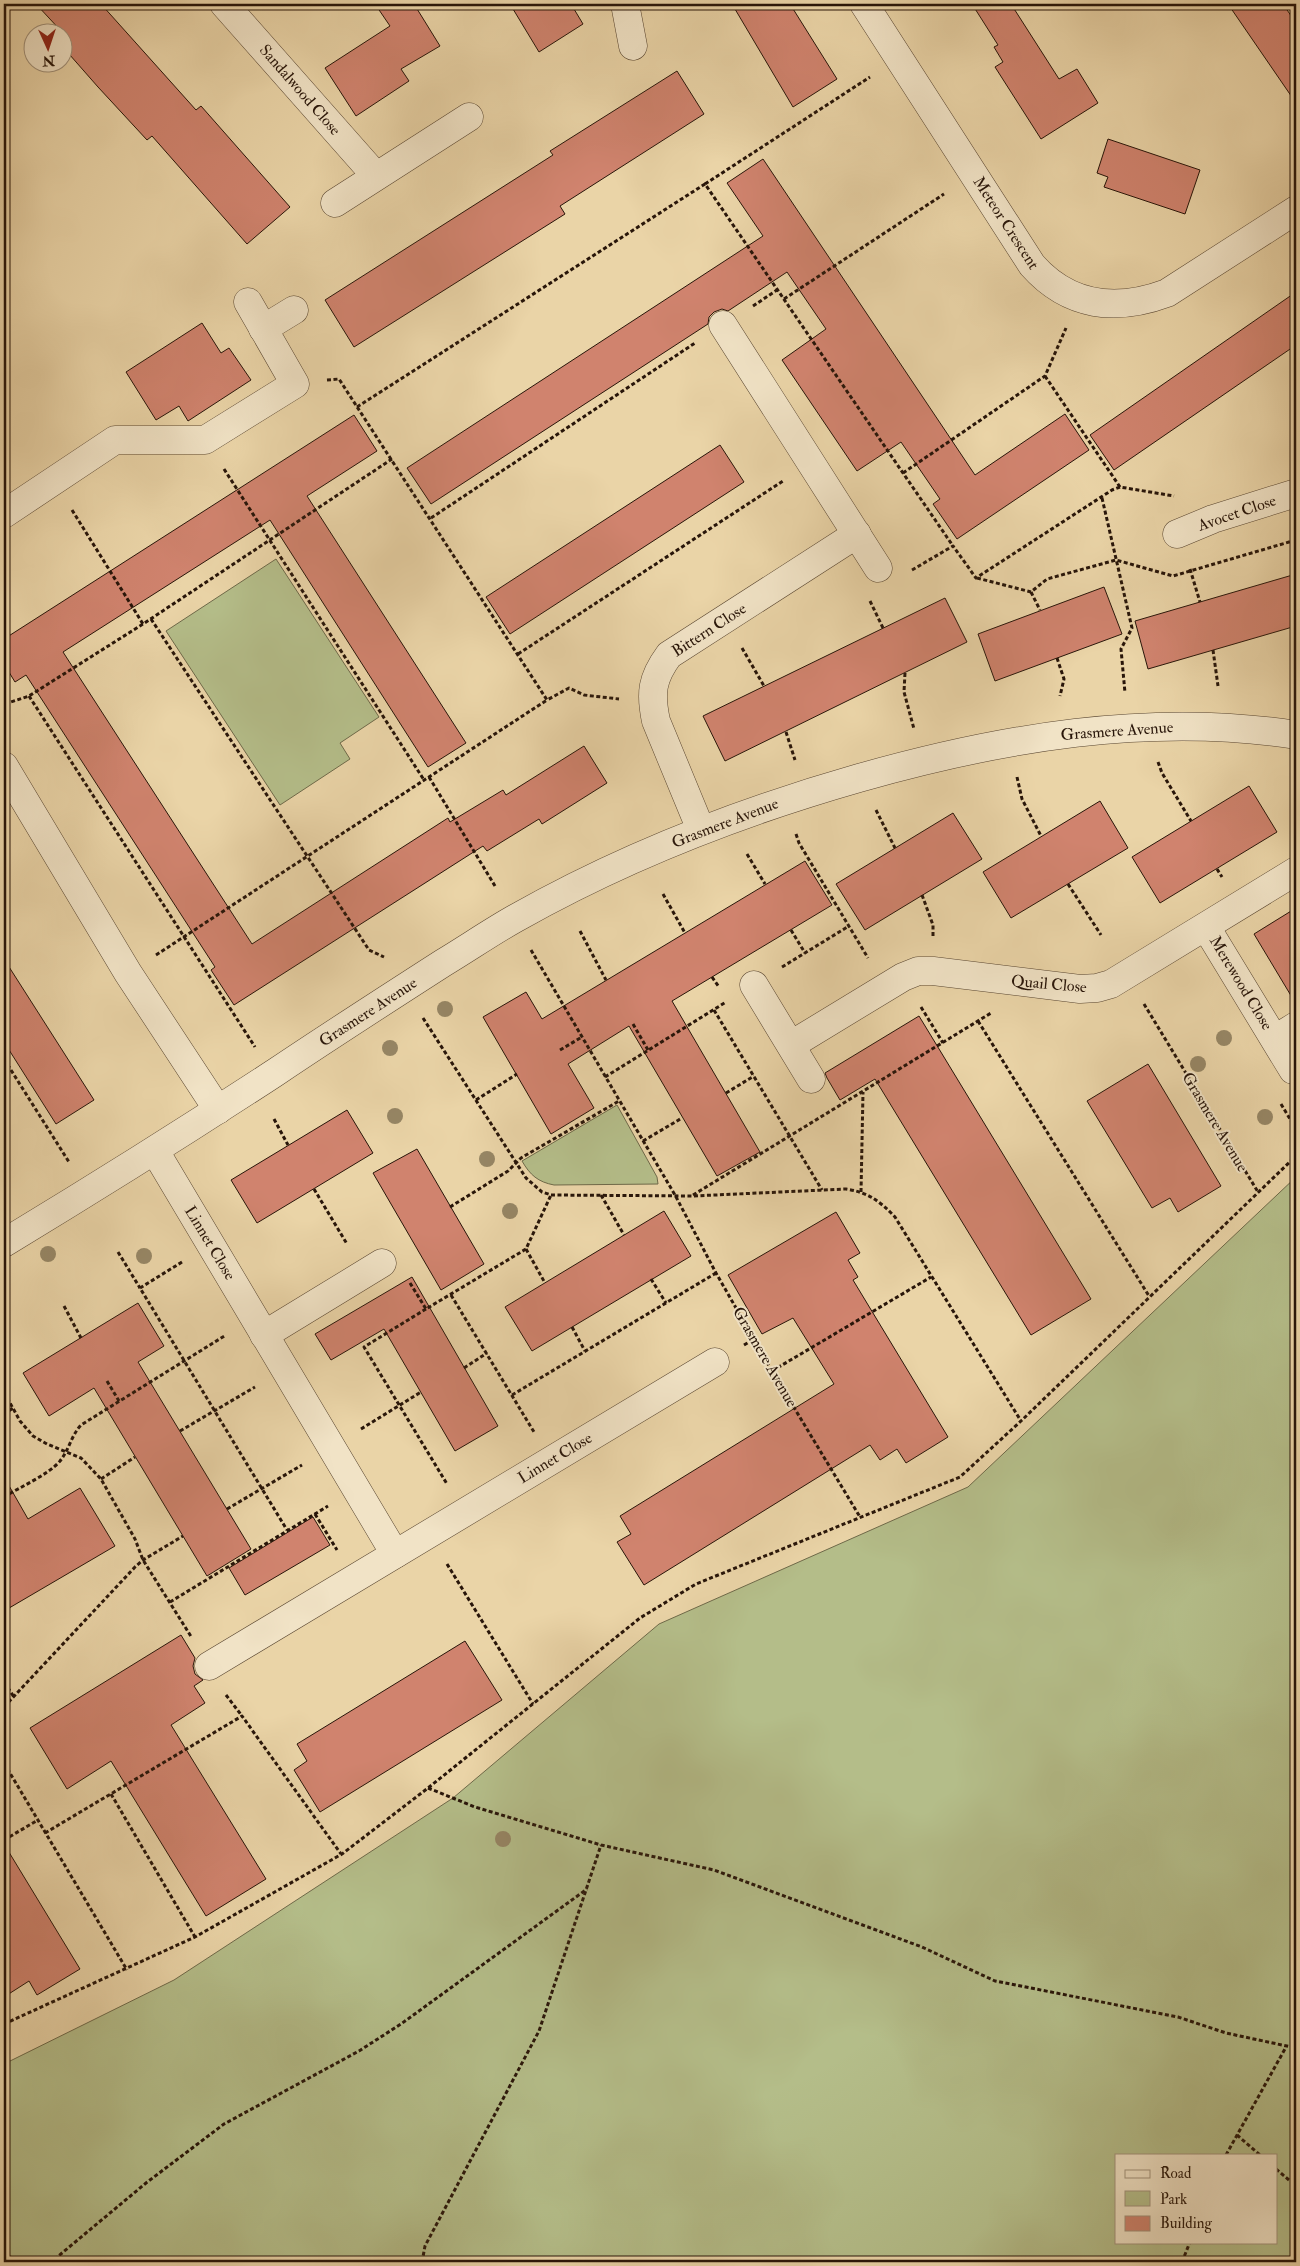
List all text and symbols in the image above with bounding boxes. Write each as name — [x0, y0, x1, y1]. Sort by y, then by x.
north arrow — [22, 22, 72, 72]
street label: Sandalwood Close — [255, 40, 345, 140]
text: N — [41, 52, 56, 69]
street label: Meteor Crescent — [968, 173, 1044, 273]
street label: Avocet Close — [1194, 490, 1279, 536]
street label: Bittern Close — [668, 598, 750, 661]
street label: Grasmere Avenue — [1060, 717, 1174, 745]
street label: Grasmere Avenue — [669, 793, 782, 853]
street label: Merewood Close — [1205, 932, 1277, 1034]
street label: Quail Close — [1010, 971, 1088, 997]
street label: Grasmere Avenue — [315, 973, 421, 1051]
street label: Grasmere Avenue — [1177, 1069, 1253, 1176]
street label: Linnet Close — [180, 1202, 240, 1284]
street label: Grasmere Avenue — [728, 1303, 802, 1411]
street label: Linnet Close — [514, 1428, 596, 1488]
legend — [1115, 2154, 1278, 2244]
text: Road — [1160, 2164, 1192, 2183]
text: Park — [1160, 2190, 1187, 2209]
text: Building — [1160, 2214, 1212, 2233]

